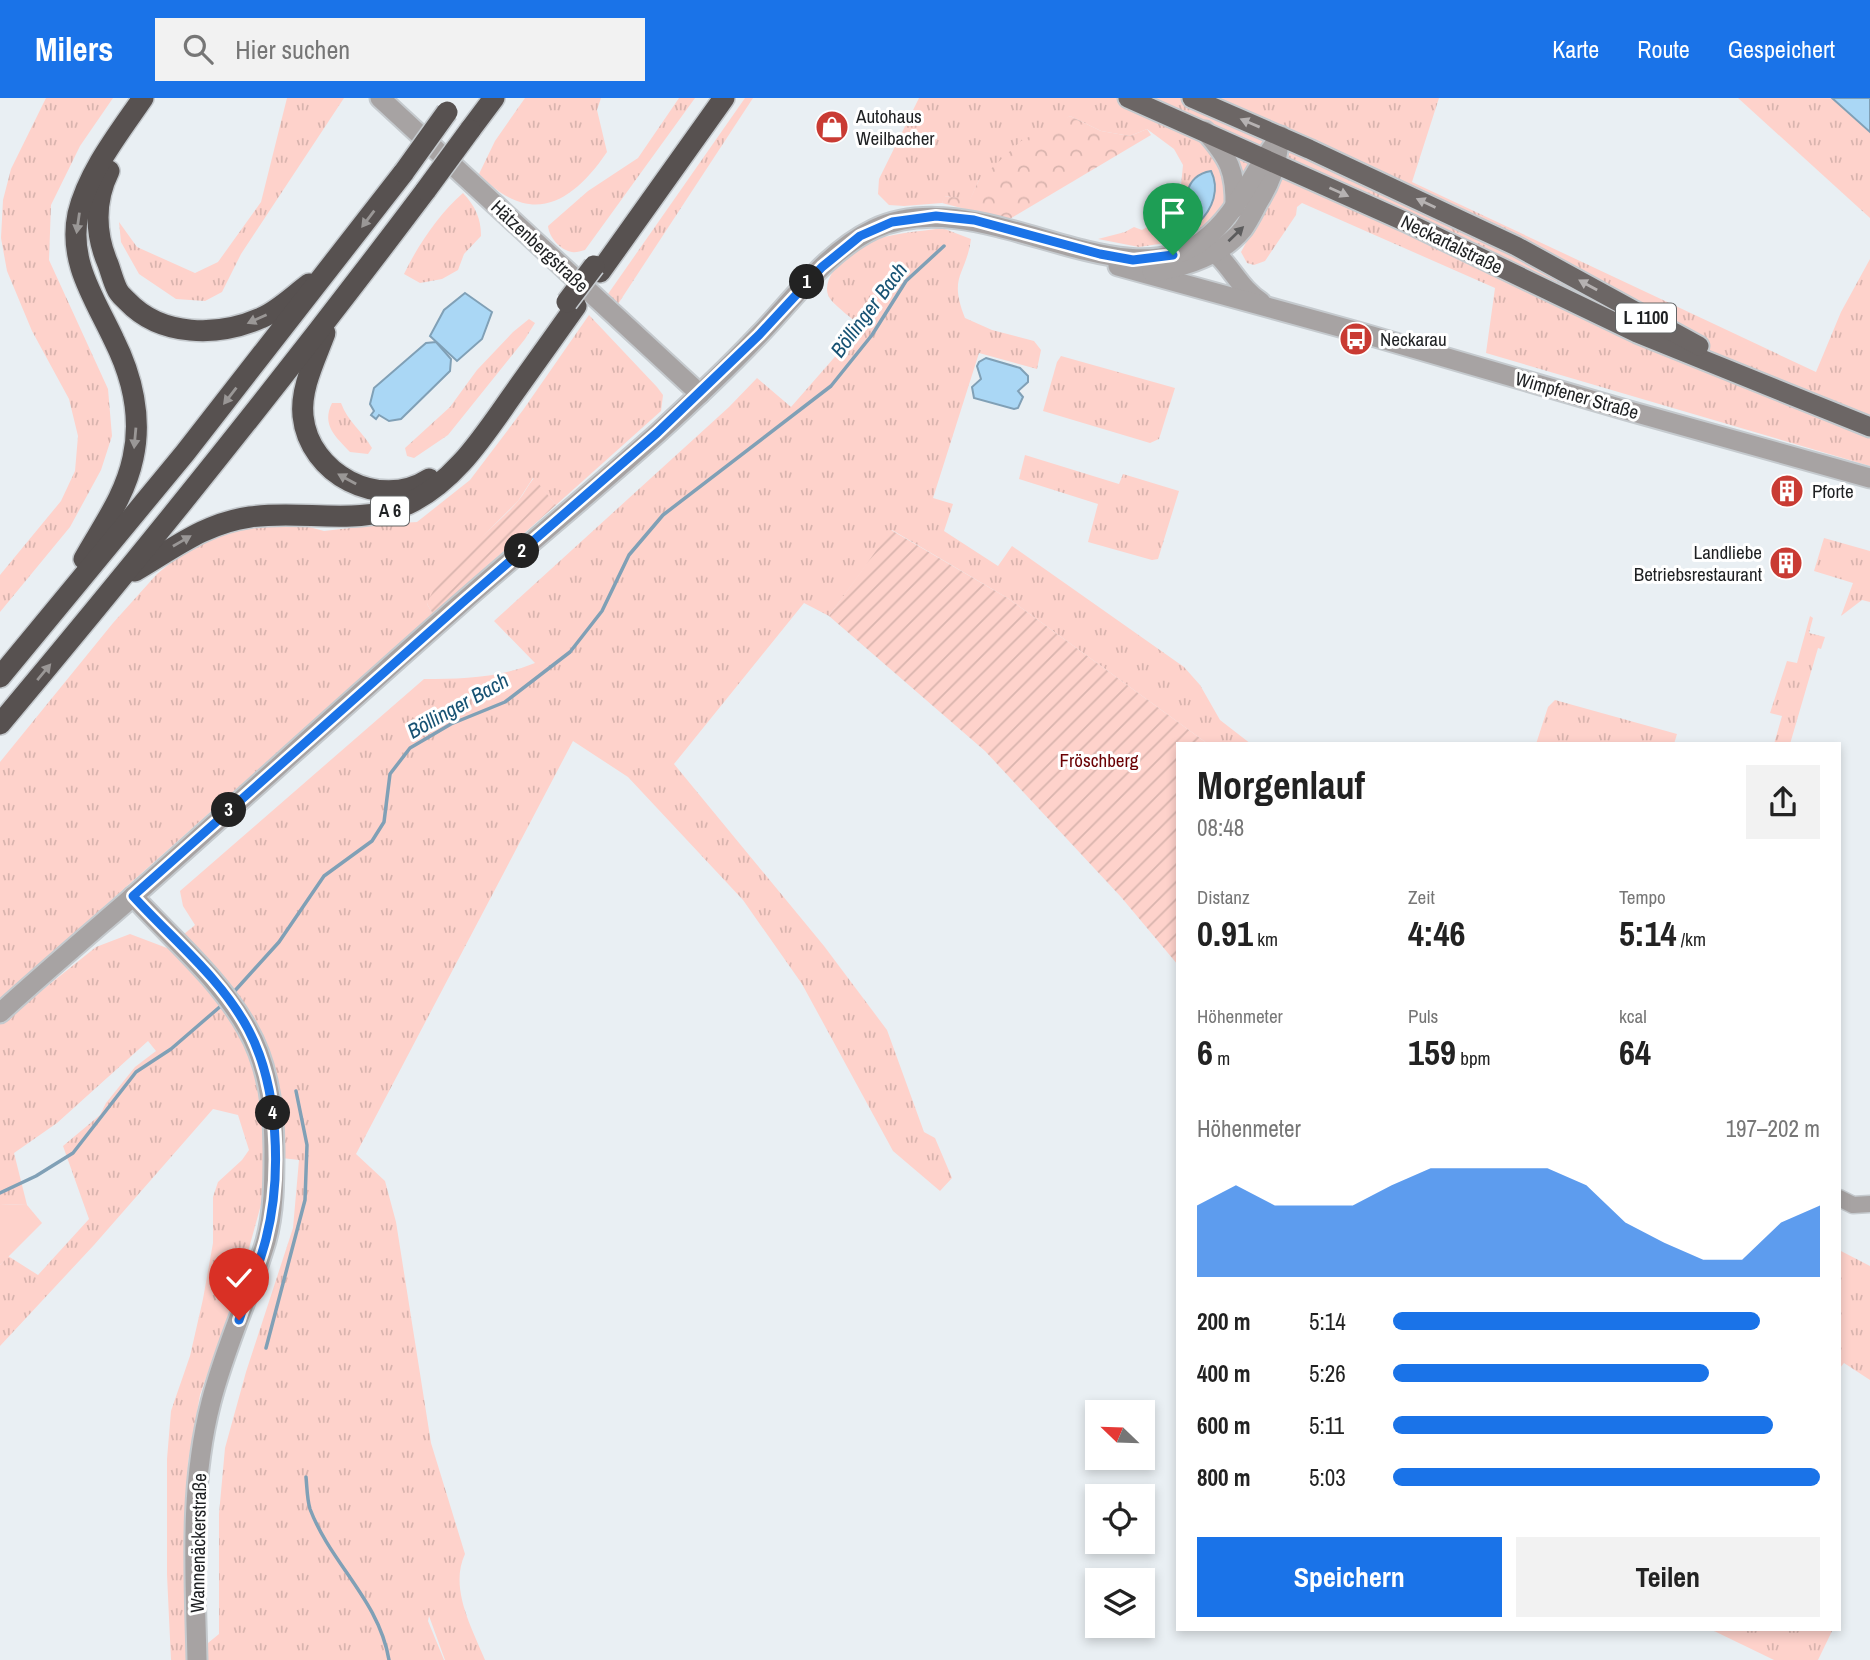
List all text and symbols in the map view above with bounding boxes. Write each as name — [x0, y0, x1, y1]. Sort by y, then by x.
search box — [155, 18, 645, 81]
text: Milers — [35, 27, 113, 71]
icon: search — [179, 30, 217, 68]
text: Hier suchen — [235, 32, 350, 67]
text: Karte — [1552, 33, 1599, 65]
text: Route — [1637, 33, 1690, 65]
text: Gespeichert — [1728, 33, 1835, 65]
place label: Autohaus Weilbacher — [855, 103, 935, 151]
shop icon: Autohaus Weilbacher — [813, 108, 851, 146]
one-way arrow — [1240, 117, 1260, 129]
pin — [1143, 183, 1203, 255]
one-way arrow — [1329, 186, 1349, 198]
street label: Hätzenbergstraße — [486, 194, 594, 298]
icon: arrive — [1154, 194, 1192, 232]
one-way arrow — [1415, 197, 1436, 208]
street label: Neckartalstraße — [1397, 208, 1507, 280]
one-way arrow — [362, 210, 376, 228]
one-way arrow — [72, 212, 83, 234]
one-way arrow — [1227, 226, 1244, 242]
water label: Böllinger Bach — [823, 256, 914, 363]
pin: 1 — [790, 264, 824, 300]
text: 1 — [802, 268, 811, 294]
one-way arrow — [1578, 280, 1598, 291]
road number: L 1100 — [1616, 303, 1676, 332]
one-way arrow — [246, 313, 267, 324]
bus stop icon: Neckarau — [1337, 320, 1375, 358]
place label: Neckarau — [1380, 326, 1447, 352]
street label: Wimpfener Straße — [1512, 365, 1642, 425]
one-way arrow — [223, 388, 238, 405]
one-way arrow — [130, 427, 141, 449]
building icon: Pforte — [1768, 472, 1806, 510]
one-way arrow — [337, 473, 357, 485]
place label: Pforte — [1812, 478, 1854, 504]
road number: A 6 — [371, 496, 409, 526]
pin: 2 — [504, 533, 540, 568]
one-way arrow — [172, 535, 192, 547]
text: 2 — [517, 537, 526, 563]
place label: Landliebe Betriebsrestaurant — [1634, 539, 1763, 587]
building icon: Landliebe Betriebsrestaurant — [1767, 544, 1805, 582]
one-way arrow — [36, 663, 51, 680]
water label: Böllinger Bach — [402, 666, 514, 745]
park label: Fröschberg — [1060, 747, 1139, 773]
text: Morgenlauf — [1197, 760, 1365, 811]
button: share — [1746, 765, 1820, 839]
pin: 3 — [212, 792, 246, 828]
text: 3 — [224, 796, 233, 822]
text: 08:48 — [1197, 812, 1244, 843]
text: Distanz — [1197, 884, 1250, 910]
text: Zeit — [1408, 884, 1435, 910]
text: Tempo — [1619, 884, 1666, 910]
text: 0.91 — [1197, 910, 1253, 957]
text: 4:46 — [1408, 910, 1465, 957]
text: 5:14 — [1619, 910, 1676, 957]
text: km — [1253, 926, 1278, 952]
text: /km — [1676, 926, 1706, 952]
text: Höhenmeter — [1197, 1003, 1283, 1029]
text: Puls — [1408, 1003, 1438, 1029]
text: kcal — [1619, 1003, 1647, 1029]
text: 6 — [1197, 1029, 1213, 1076]
text: 159 — [1408, 1029, 1456, 1076]
text: 64 — [1619, 1029, 1651, 1076]
text: m — [1213, 1045, 1230, 1071]
text: bpm — [1456, 1045, 1491, 1071]
pin: 4 — [256, 1096, 290, 1130]
text: 4 — [268, 1099, 277, 1125]
text: Höhenmeter — [1197, 1113, 1301, 1144]
text: 197–202 m — [1726, 1113, 1820, 1144]
pin — [209, 1248, 269, 1320]
icon: check — [220, 1259, 258, 1297]
text: 200 m — [1197, 1306, 1250, 1337]
text: 5:14 — [1309, 1306, 1346, 1337]
text: 400 m — [1197, 1358, 1250, 1389]
text: 5:26 — [1309, 1358, 1346, 1389]
north arrow — [1085, 1400, 1155, 1470]
map controls — [1085, 1400, 1155, 1638]
text: 600 m — [1197, 1410, 1250, 1441]
text: 5:11 — [1309, 1410, 1344, 1441]
text: 800 m — [1197, 1462, 1250, 1493]
text: 5:03 — [1309, 1462, 1346, 1493]
street label: Wannenäckerstraße — [184, 1473, 212, 1613]
button: locate — [1085, 1484, 1155, 1554]
button: Speichern — [1197, 1537, 1502, 1617]
button: Teilen — [1516, 1537, 1820, 1617]
button: layers — [1085, 1568, 1155, 1638]

